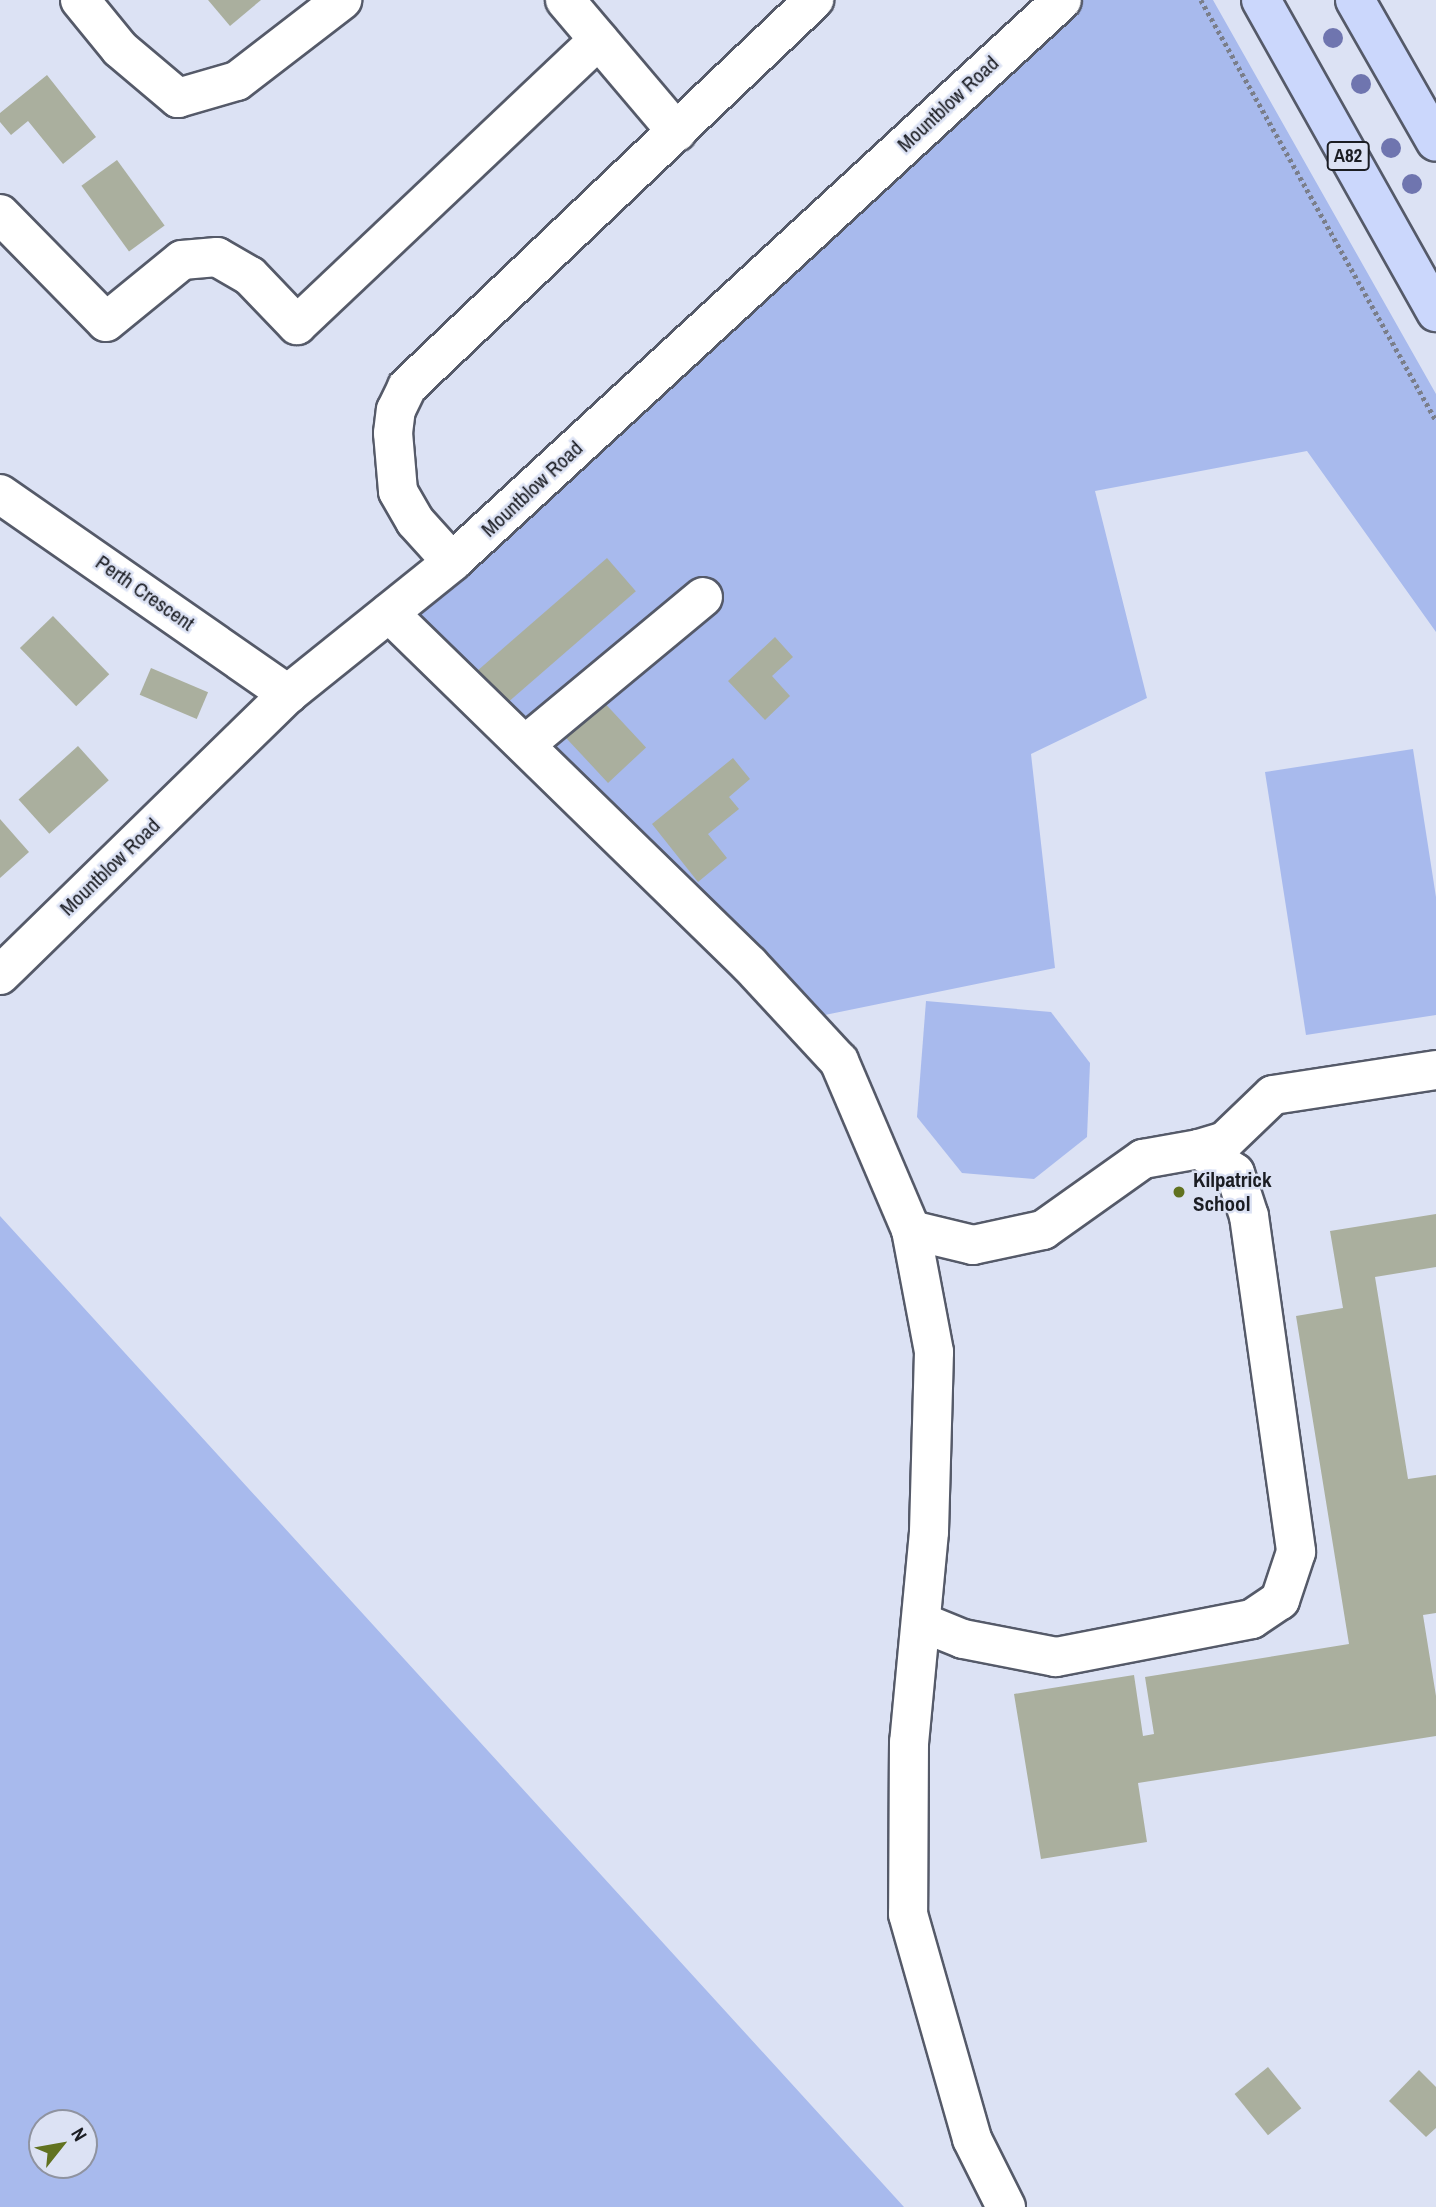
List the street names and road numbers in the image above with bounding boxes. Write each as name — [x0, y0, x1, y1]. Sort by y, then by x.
street label: Mountblow Road — [892, 51, 1004, 157]
road number: A82 — [1325, 140, 1371, 172]
street label: Mountblow Road — [476, 436, 588, 542]
street label: Perth Crescent — [91, 550, 199, 636]
street label: Mountblow Road — [55, 813, 165, 921]

